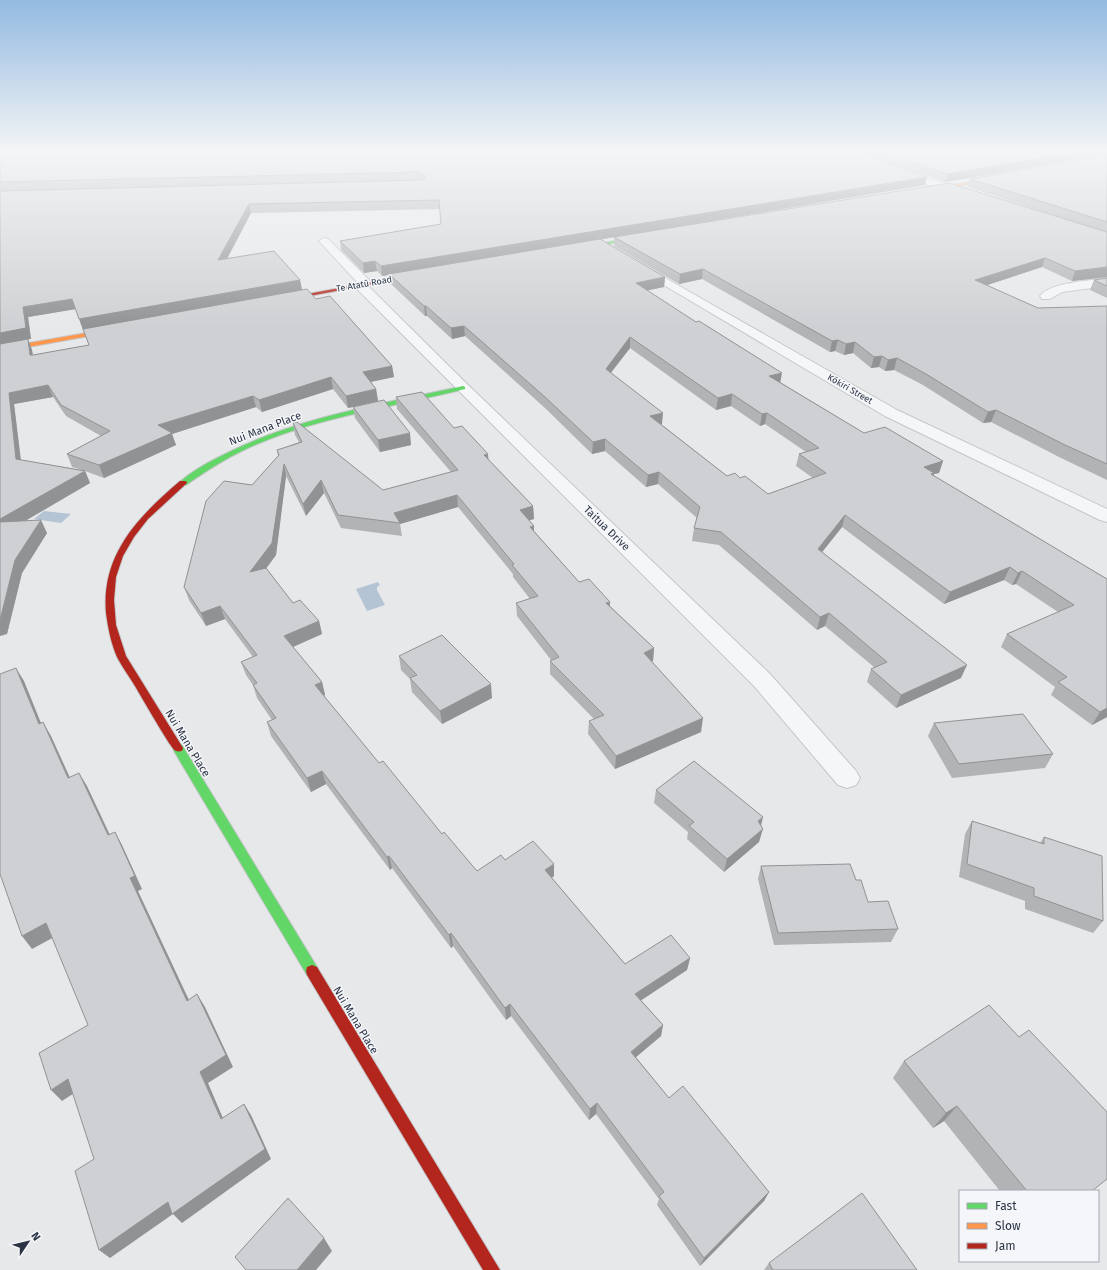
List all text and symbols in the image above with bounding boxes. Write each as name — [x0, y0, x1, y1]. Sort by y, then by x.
street label: Te Atatū Road — [335, 274, 393, 294]
street label: Kōkiri Street — [826, 372, 875, 406]
street label: Nui Mana Place — [227, 409, 303, 448]
street label: Taitua Drive — [581, 503, 632, 554]
street label: Nui Mana Place — [162, 707, 213, 779]
street label: Nui Mana Place — [330, 984, 381, 1056]
legend — [959, 1190, 1099, 1262]
text: Fast — [995, 1199, 1017, 1213]
text: Slow — [995, 1219, 1021, 1233]
north arrow — [8, 1222, 48, 1262]
text: N — [28, 1230, 43, 1243]
text: Jam — [995, 1239, 1015, 1253]

